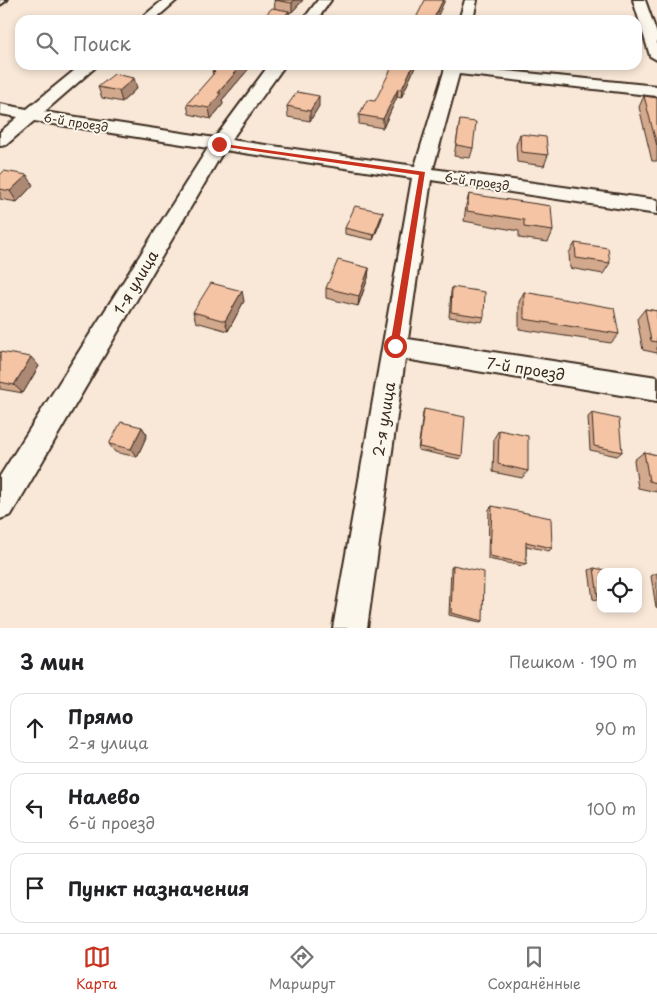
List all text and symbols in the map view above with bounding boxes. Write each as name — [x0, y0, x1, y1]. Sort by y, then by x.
search box — [15, 15, 642, 70]
icon: search — [33, 29, 61, 57]
text: Поиск — [73, 29, 131, 57]
street label: 6-й проезд — [42, 108, 110, 136]
route end — [208, 133, 231, 156]
street label: 6-й проезд — [443, 168, 511, 194]
street label: 1-я улица — [107, 245, 164, 319]
route start — [384, 335, 407, 358]
street label: 7-й проезд — [485, 350, 567, 386]
street label: 2-я улица — [366, 380, 400, 458]
map controls — [597, 568, 642, 613]
button: locate — [597, 568, 642, 613]
text: 3 мин — [20, 645, 84, 677]
text: Пешком · 190 m — [509, 649, 637, 673]
text: Прямо — [68, 702, 133, 730]
icon: ahead — [21, 714, 49, 742]
text: 90 m — [595, 716, 636, 740]
text: 2-я улица — [68, 730, 148, 754]
text: Налево — [68, 782, 140, 810]
icon: left — [21, 794, 49, 822]
text: 100 m — [587, 796, 636, 820]
text: 6-й проезд — [68, 810, 155, 834]
icon: arrive — [21, 874, 49, 902]
text: Пункт назначения — [68, 874, 249, 902]
tab: Карта — [76, 943, 117, 994]
tab: Маршрут — [269, 943, 335, 994]
tab: Сохранённые — [487, 943, 581, 994]

